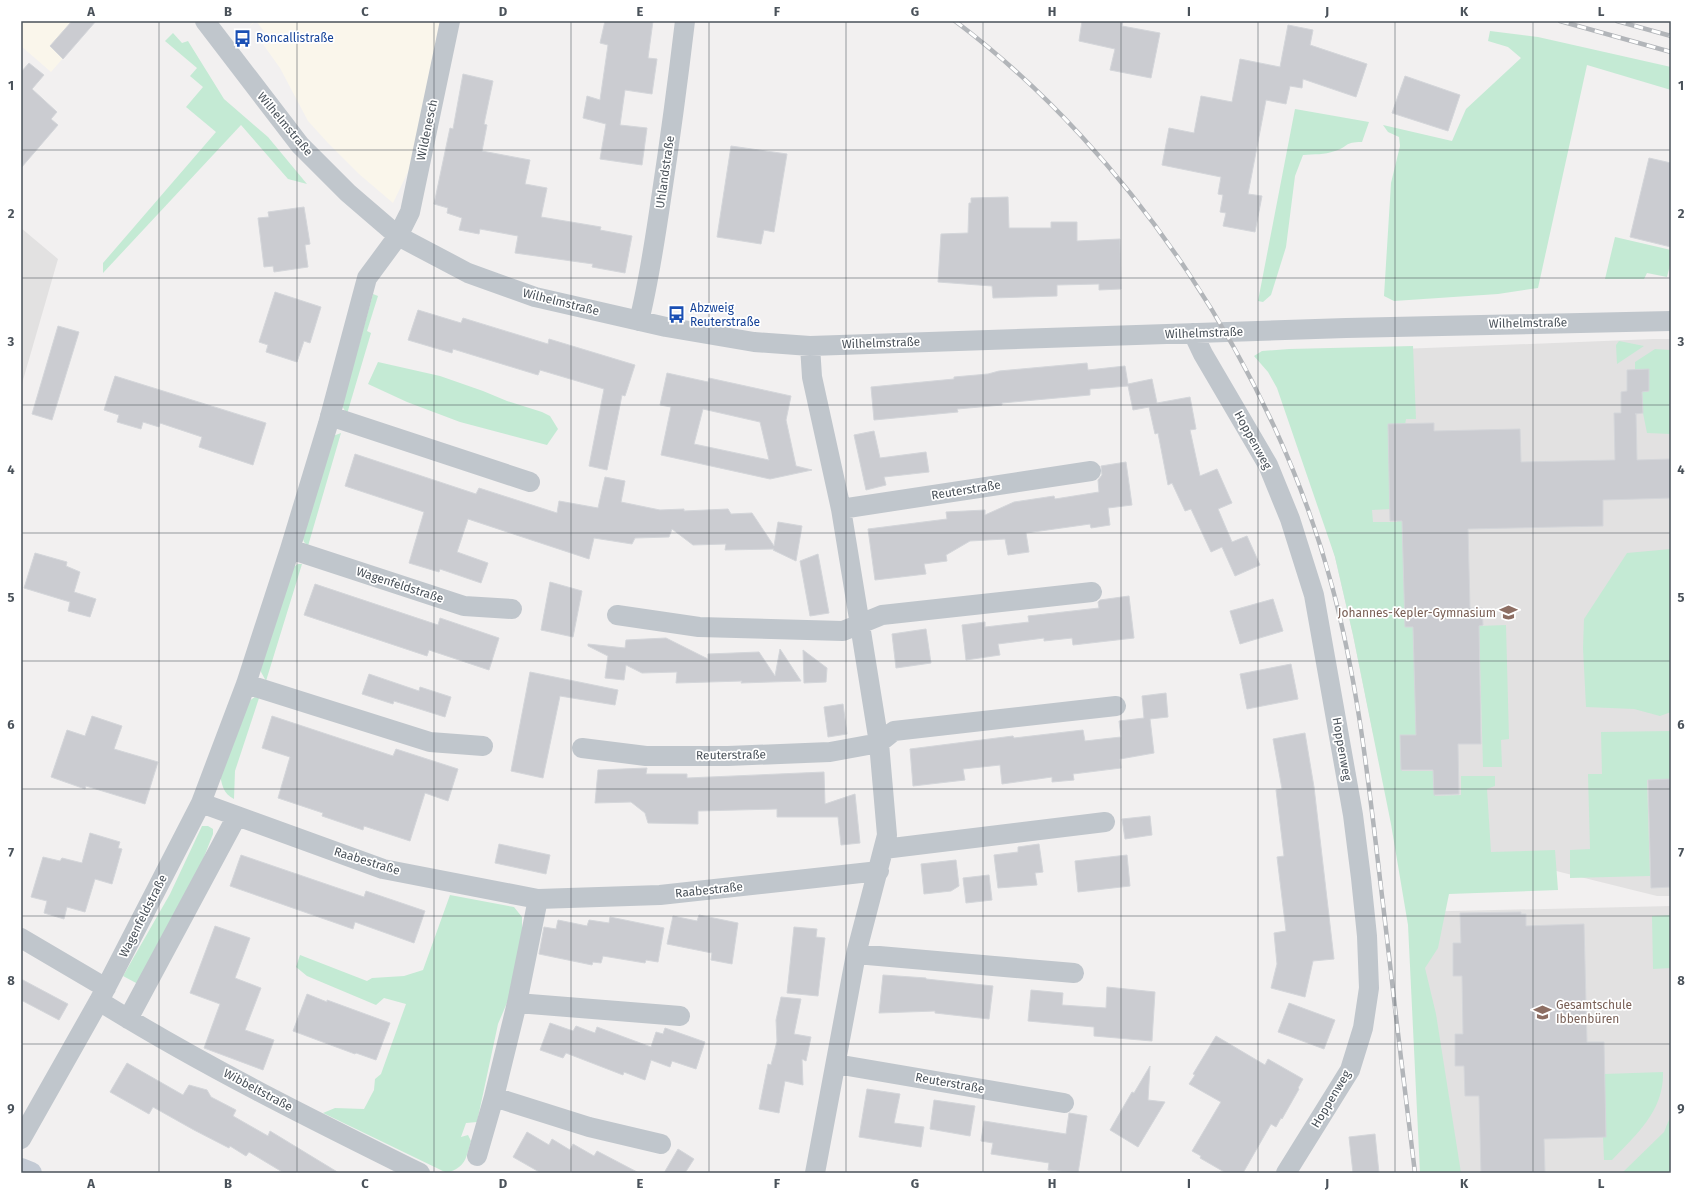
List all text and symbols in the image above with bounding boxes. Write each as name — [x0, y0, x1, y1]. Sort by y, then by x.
text: A — [86, 4, 95, 19]
text: B — [224, 4, 232, 19]
text: C — [361, 4, 369, 19]
text: D — [499, 4, 508, 19]
text: E — [637, 4, 644, 19]
text: F — [774, 4, 781, 19]
text: G — [911, 4, 919, 19]
text: H — [1048, 4, 1056, 19]
text: I — [1187, 4, 1191, 19]
text: J — [1324, 4, 1329, 19]
text: K — [1460, 4, 1469, 19]
text: L — [1598, 4, 1605, 19]
bus stop icon: Roncallistraße — [233, 28, 253, 48]
place label: Roncallistraße — [256, 31, 334, 45]
text: 1 — [8, 78, 14, 93]
text: 1 — [1678, 78, 1684, 93]
street label: Wilhelmstraße — [254, 89, 316, 159]
street label: Wildenesch — [414, 98, 440, 162]
street label: Uhlandstraße — [653, 135, 677, 209]
text: 2 — [8, 206, 15, 221]
text: 2 — [1678, 206, 1685, 221]
street label: Wilhelmstraße — [521, 286, 601, 318]
place label: Abzweig Reuterstraße — [690, 301, 760, 329]
bus stop icon: Abzweig Reuterstraße — [667, 305, 687, 325]
street label: Wilhelmstraße — [1489, 315, 1567, 331]
street label: Wilhelmstraße — [1165, 325, 1243, 341]
text: 3 — [7, 334, 15, 349]
text: 3 — [1677, 334, 1685, 349]
street label: Wilhelmstraße — [842, 335, 920, 351]
street label: Hoppenweg — [1231, 408, 1275, 472]
text: 4 — [7, 462, 15, 477]
text: 4 — [1677, 462, 1685, 477]
street label: Reuterstraße — [930, 478, 1002, 502]
street label: Wagenfeldstraße — [355, 564, 445, 606]
text: 5 — [8, 590, 15, 605]
text: 5 — [1678, 590, 1685, 605]
school or university icon: Johannes-Kepler-Gymnasium — [1499, 603, 1519, 623]
place label: Johannes-Kepler-Gymnasium — [1338, 606, 1496, 620]
street label: Hoppenweg — [1330, 716, 1355, 783]
text: 6 — [7, 717, 15, 732]
text: 6 — [1677, 717, 1685, 732]
street label: Reuterstraße — [696, 747, 766, 763]
street label: Raabestraße — [332, 844, 402, 878]
text: 7 — [8, 845, 14, 860]
text: 7 — [1678, 845, 1684, 860]
street label: Wagenfeldstraße — [116, 872, 170, 960]
street label: Raabestraße — [674, 879, 744, 901]
text: 8 — [7, 973, 15, 988]
text: 8 — [1677, 973, 1685, 988]
place label: Gesamtschule Ibbenbüren — [1556, 998, 1632, 1026]
school or university icon: Gesamtschule Ibbenbüren — [1533, 1002, 1553, 1022]
street label: Wibbeltstraße — [221, 1066, 295, 1114]
street label: Hoppenweg — [1308, 1067, 1354, 1130]
street label: Reuterstraße — [914, 1070, 986, 1096]
text: 9 — [7, 1101, 15, 1116]
text: 9 — [1677, 1101, 1685, 1116]
text: A — [86, 1176, 95, 1191]
text: B — [224, 1176, 232, 1191]
text: C — [361, 1176, 369, 1191]
text: D — [499, 1176, 508, 1191]
text: E — [637, 1176, 644, 1191]
text: F — [774, 1176, 781, 1191]
text: G — [911, 1176, 919, 1191]
text: H — [1048, 1176, 1056, 1191]
text: I — [1187, 1176, 1191, 1191]
text: J — [1324, 1176, 1329, 1191]
text: K — [1460, 1176, 1469, 1191]
text: L — [1598, 1176, 1605, 1191]

